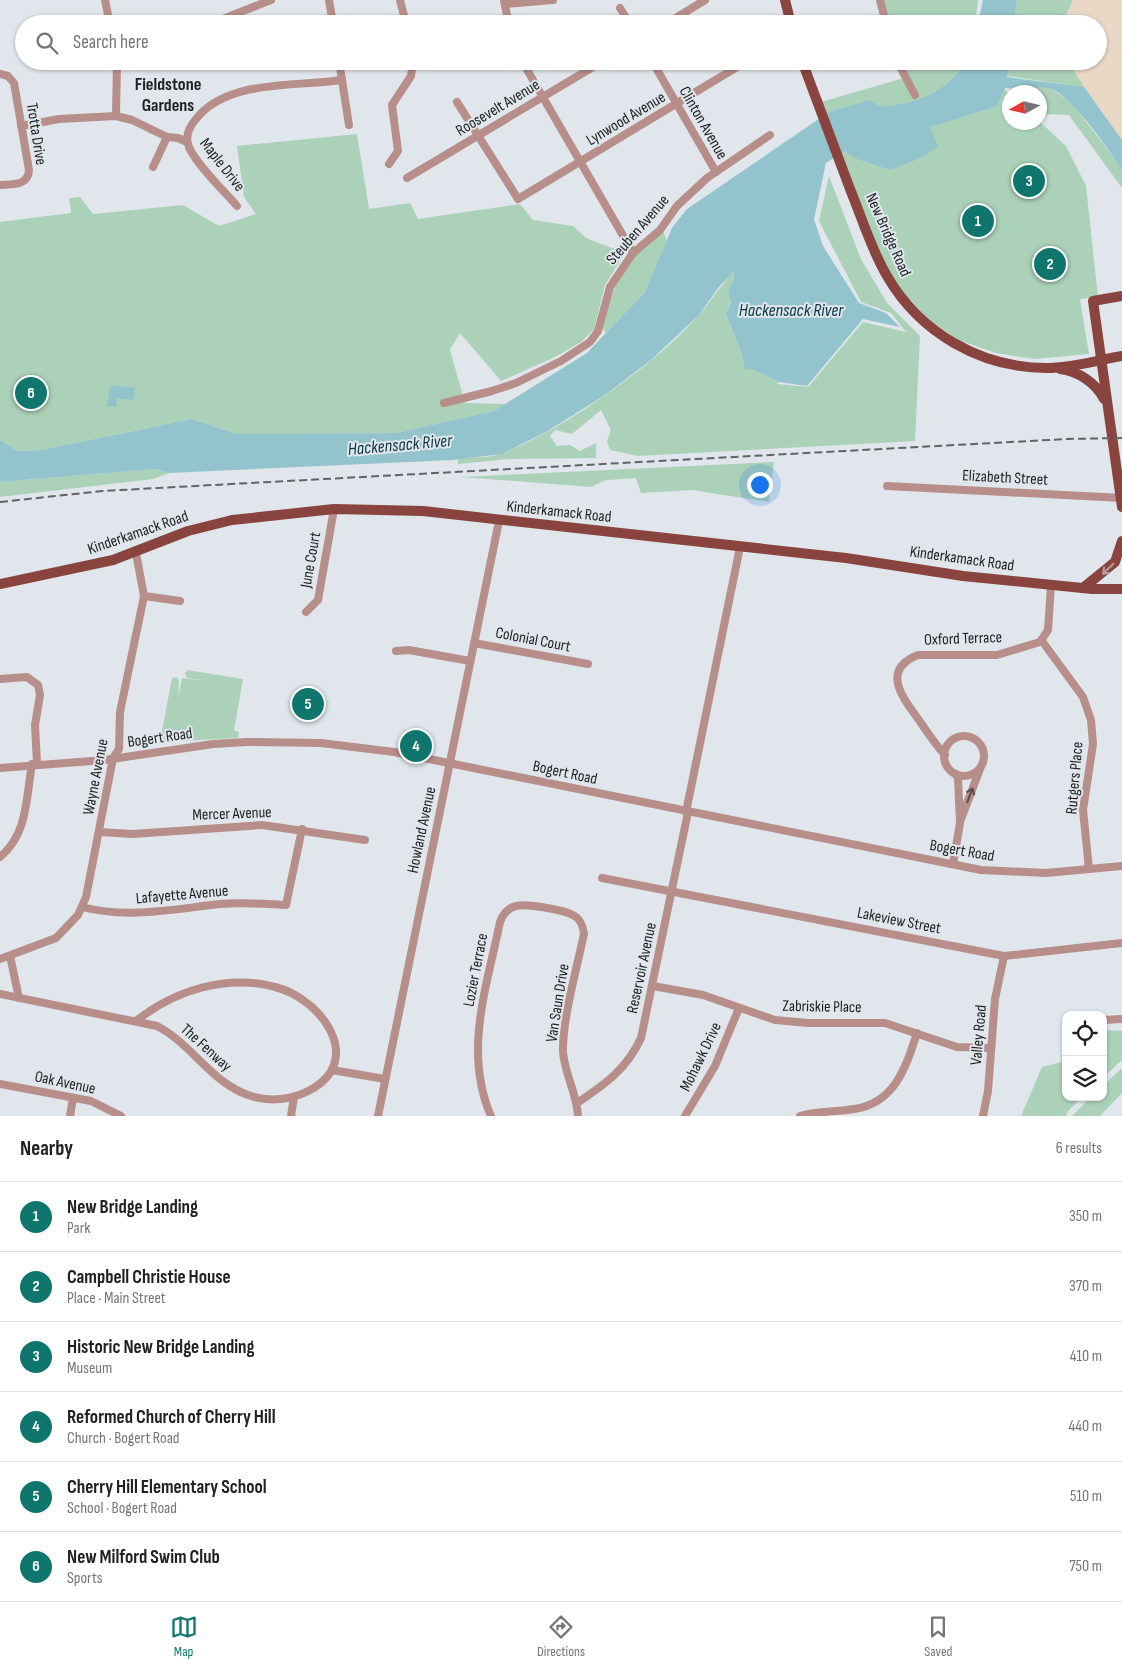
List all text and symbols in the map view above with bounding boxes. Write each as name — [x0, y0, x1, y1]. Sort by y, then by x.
search box — [15, 15, 1107, 70]
icon: search — [33, 29, 61, 57]
text: Search here — [73, 31, 149, 54]
district label: Fieldstone Gardens — [135, 74, 201, 116]
street label: Roosevelt Avenue — [453, 76, 543, 140]
street label: Clinton Avenue — [675, 83, 731, 163]
north arrow — [1002, 85, 1047, 130]
street label: Lynwood Avenue — [583, 88, 669, 150]
street label: Trotta Drive — [22, 102, 50, 166]
street label: Maple Drive — [195, 135, 249, 195]
pin: 3 — [1013, 162, 1045, 200]
street label: New Bridge Road — [861, 190, 915, 280]
street label: Steuben Avenue — [603, 191, 673, 269]
pin: 1 — [962, 202, 994, 240]
pin: 2 — [1034, 245, 1066, 283]
water label: Hackensack River — [739, 300, 844, 321]
pin: 6 — [15, 374, 47, 412]
water label: Hackensack River — [347, 430, 454, 460]
street label: Elizabeth Street — [962, 466, 1048, 490]
your location — [747, 472, 773, 498]
street label: Kinderkamack Road — [506, 497, 612, 527]
street label: Kinderkamack Road — [85, 507, 191, 559]
street label: June Court — [297, 530, 325, 590]
street label: Kinderkamack Road — [909, 542, 1015, 576]
one-way arrow — [1102, 562, 1114, 575]
street label: Colonial Court — [494, 623, 572, 657]
street label: Oxford Terrace — [924, 628, 1002, 650]
pin: 5 — [292, 685, 324, 723]
street label: Bogert Road — [126, 724, 194, 752]
pin: 4 — [400, 727, 432, 765]
street label: Wayne Avenue — [79, 737, 113, 817]
street label: Rutgers Place — [1062, 741, 1088, 815]
street label: Bogert Road — [531, 757, 599, 789]
street label: Howland Avenue — [404, 785, 440, 875]
one-way arrow — [966, 788, 976, 803]
street label: Mercer Avenue — [192, 803, 272, 825]
street label: Bogert Road — [928, 836, 996, 866]
street label: Lafayette Avenue — [135, 881, 229, 909]
street label: Lakeview Street — [855, 904, 943, 938]
street label: Reservoir Avenue — [623, 921, 661, 1015]
street label: Lozier Terrace — [460, 932, 492, 1008]
street label: Van Saun Drive — [542, 962, 574, 1044]
street label: Zabriskie Place — [782, 997, 862, 1017]
street label: Valley Road — [967, 1004, 991, 1066]
map controls — [1062, 1011, 1107, 1101]
button: locate — [1062, 1011, 1107, 1056]
street label: Mohawk Drive — [676, 1019, 726, 1095]
street label: The Fenway — [176, 1020, 236, 1076]
button: layers — [1062, 1056, 1107, 1101]
street label: Oak Avenue — [33, 1067, 97, 1099]
text: Nearby — [20, 1136, 73, 1161]
text: 6 results — [1056, 1139, 1102, 1158]
text: New Bridge Landing — [67, 1196, 198, 1219]
text: 1 — [33, 1207, 39, 1226]
text: 350 m — [1069, 1207, 1102, 1226]
text: Park — [67, 1219, 90, 1238]
text: Campbell Christie House — [67, 1266, 231, 1289]
text: 2 — [32, 1277, 40, 1296]
text: 370 m — [1069, 1277, 1102, 1296]
text: Place · Main Street — [67, 1289, 166, 1308]
text: Historic New Bridge Landing — [67, 1336, 255, 1359]
text: 3 — [32, 1347, 40, 1366]
text: 410 m — [1070, 1347, 1102, 1366]
text: Museum — [67, 1359, 112, 1378]
text: Reformed Church of Cherry Hill — [67, 1406, 276, 1429]
text: 4 — [32, 1417, 40, 1436]
text: 440 m — [1069, 1417, 1102, 1436]
text: Church · Bogert Road — [67, 1429, 179, 1448]
text: Cherry Hill Elementary School — [67, 1476, 267, 1499]
text: 5 — [32, 1487, 40, 1506]
text: 510 m — [1070, 1487, 1102, 1506]
text: School · Bogert Road — [67, 1499, 177, 1518]
text: New Milford Swim Club — [67, 1546, 220, 1569]
text: 6 — [32, 1557, 40, 1576]
text: 750 m — [1069, 1557, 1102, 1576]
text: Sports — [67, 1569, 102, 1588]
tab: Map — [170, 1613, 198, 1660]
tab: Directions — [537, 1613, 585, 1660]
tab: Saved — [924, 1613, 952, 1660]

